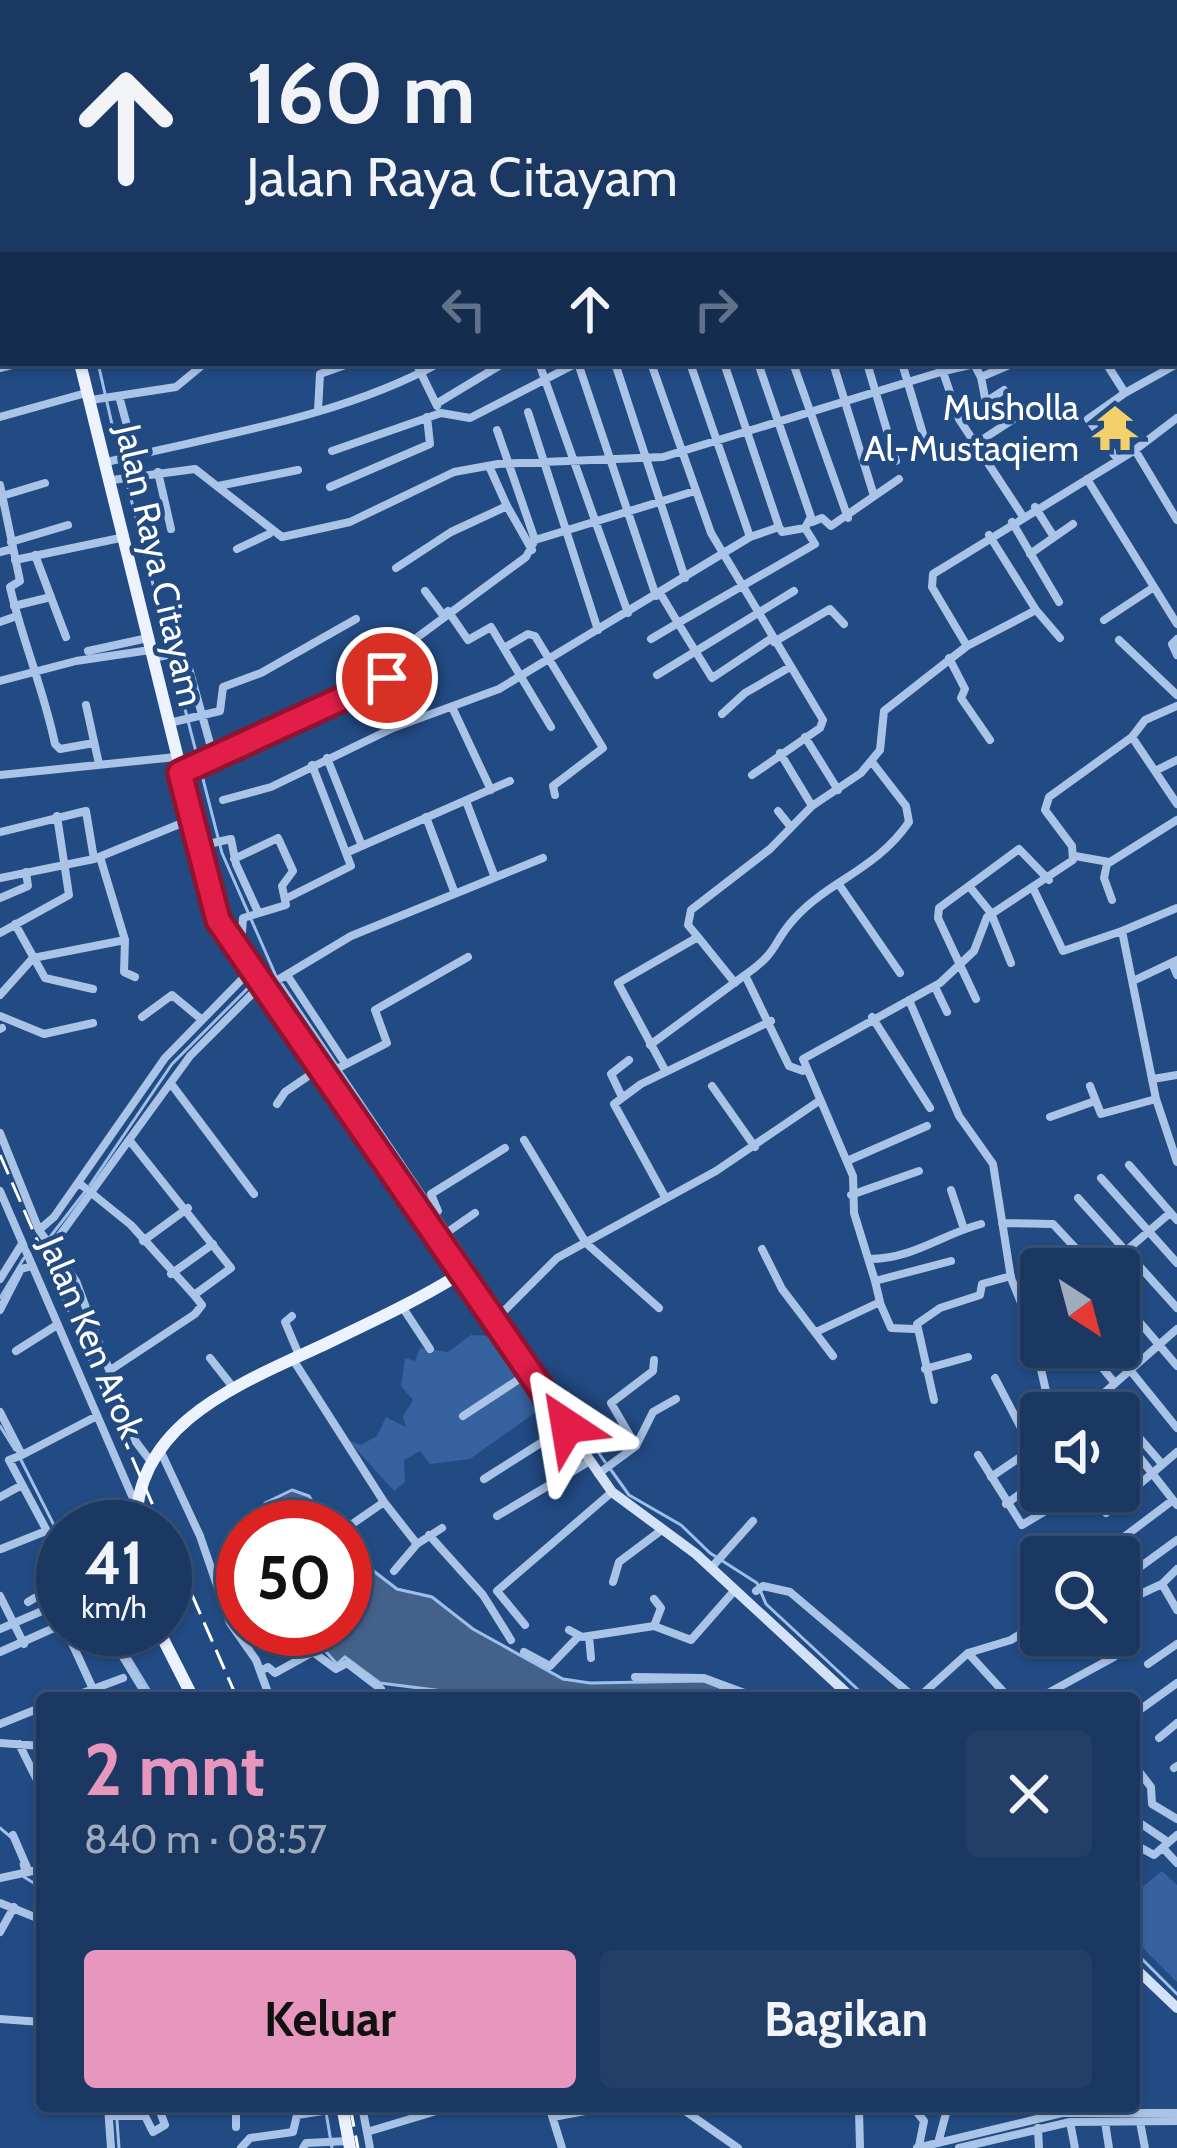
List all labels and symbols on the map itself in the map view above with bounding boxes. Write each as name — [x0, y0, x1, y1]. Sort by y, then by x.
place label: Musholla Al-Mustaqiem — [864, 385, 1079, 470]
temple icon: Musholla Al-Mustaqiem — [1090, 403, 1140, 453]
street label: Jalan Raya Citayam — [106, 419, 214, 710]
pin — [336, 627, 438, 729]
street label: Jalan Ken Arok — [29, 1229, 155, 1445]
north arrow — [1020, 1248, 1140, 1368]
position arrow — [504, 1363, 630, 1489]
speed limit sign: 50 — [216, 1500, 372, 1656]

